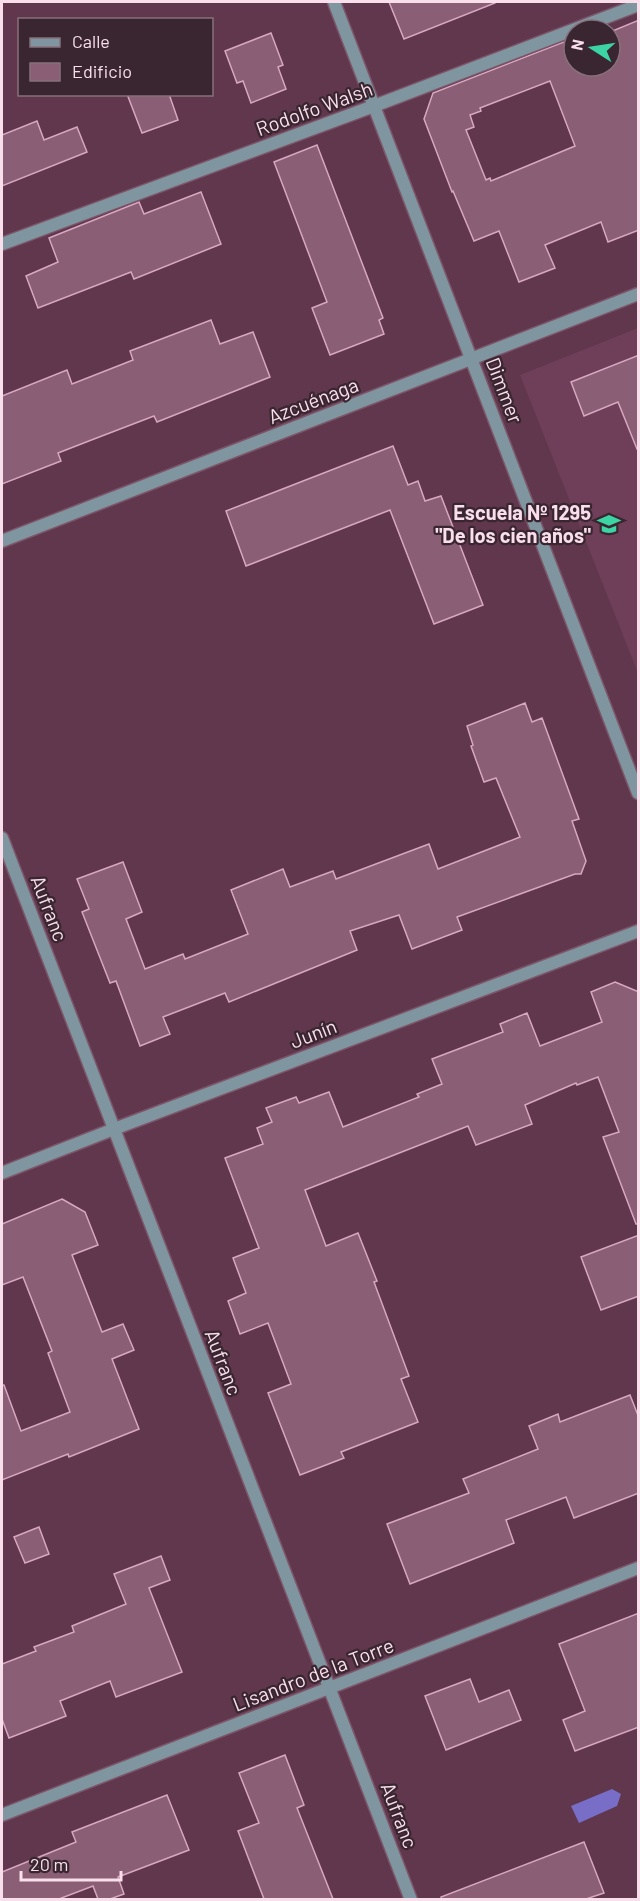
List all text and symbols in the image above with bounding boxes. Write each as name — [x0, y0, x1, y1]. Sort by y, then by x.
legend — [18, 18, 213, 96]
north arrow — [562, 18, 622, 78]
text: Calle — [72, 30, 110, 52]
text: N — [566, 38, 587, 52]
text: Edificio — [72, 60, 132, 82]
street label: Rodolfo Walsh — [252, 76, 376, 140]
street label: Dimmer — [482, 354, 528, 426]
street label: Azcuénaga — [264, 372, 362, 428]
place label: Escuela Nº 1295 "De los cien años" — [435, 500, 591, 547]
school or university icon: Escuela Nº 1295 "De los cien años" — [596, 511, 622, 537]
street label: Aufranc — [27, 872, 73, 944]
street label: Junín — [286, 1013, 340, 1053]
street label: Aufranc — [201, 1326, 247, 1398]
street label: Lisandro de la Torre — [229, 1632, 397, 1716]
street label: Aufranc — [377, 1779, 423, 1851]
scale bar — [21, 1844, 122, 1882]
text: 20 m — [30, 1853, 68, 1875]

